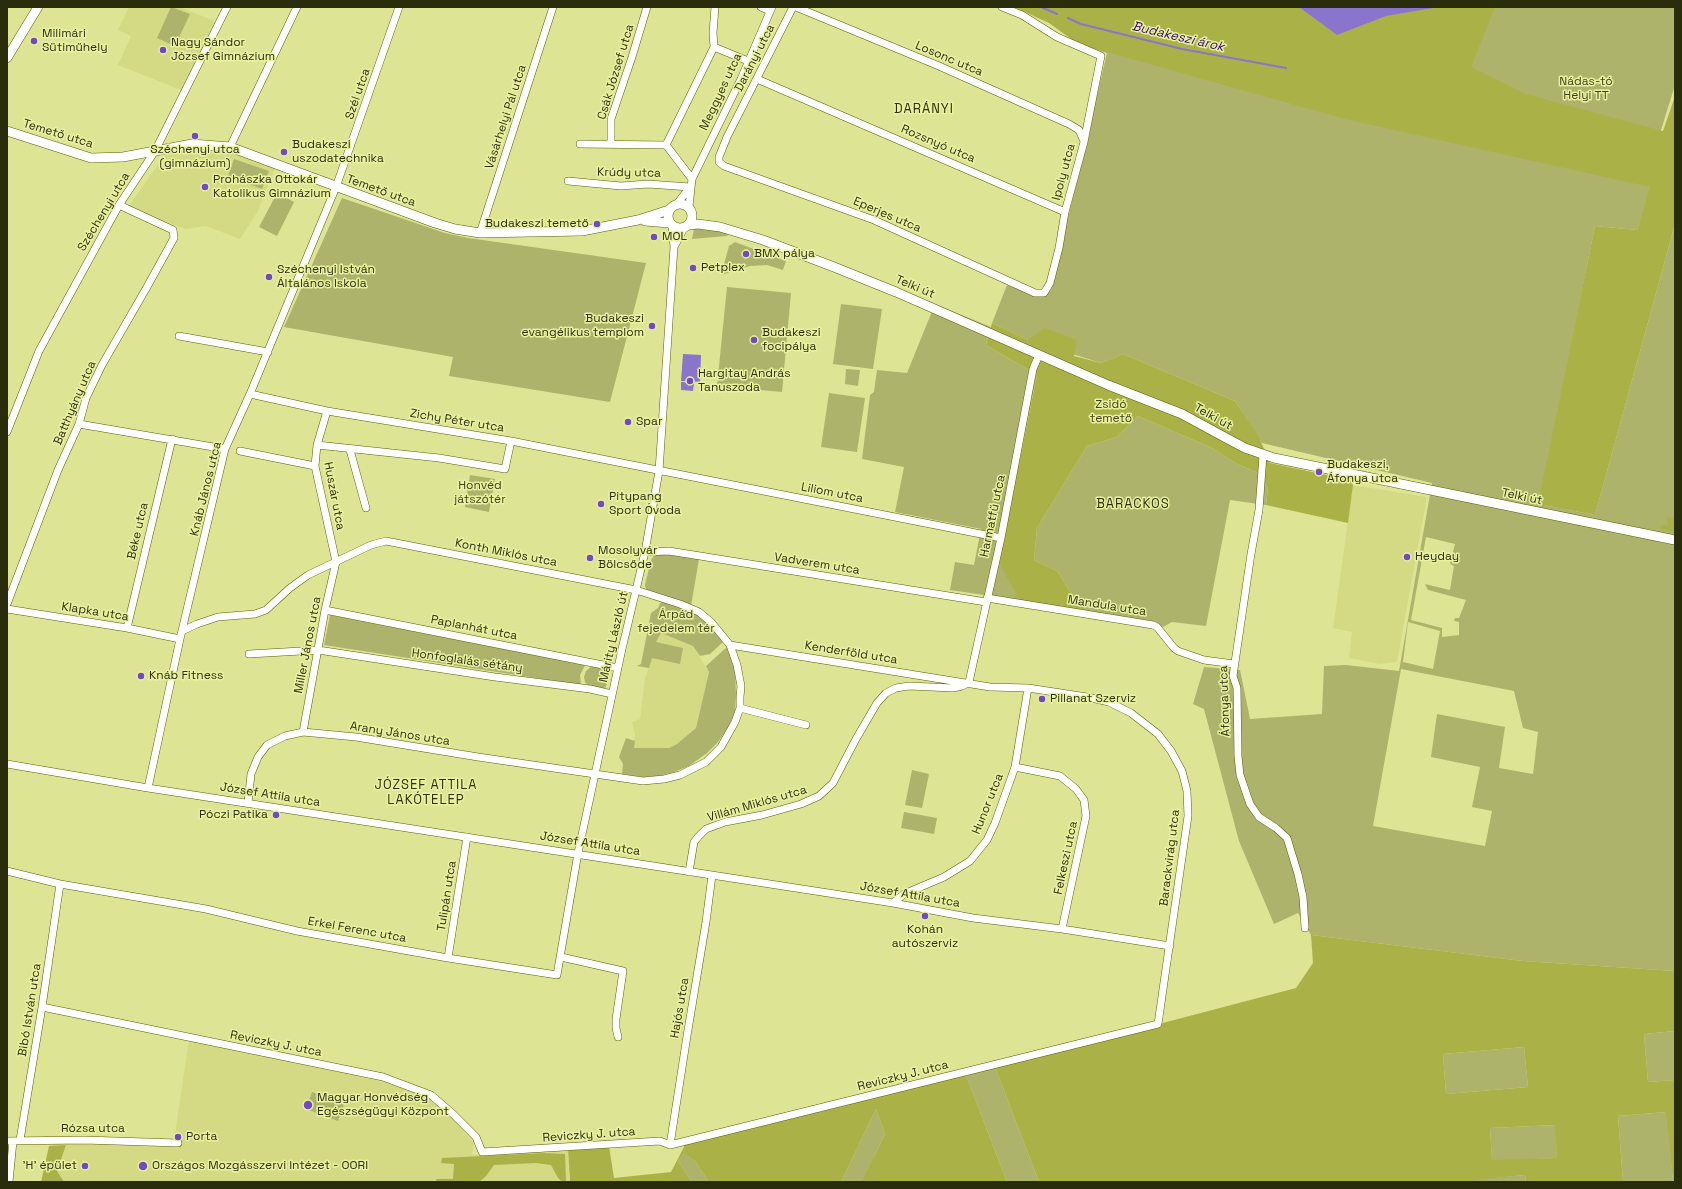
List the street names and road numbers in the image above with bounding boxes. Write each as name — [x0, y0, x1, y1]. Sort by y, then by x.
street label: Darányi utca — [732, 22, 778, 94]
street label: Csák József utca — [595, 23, 637, 121]
street label: Losonc utca — [913, 38, 985, 80]
street label: Meggyes utca — [697, 51, 745, 133]
street label: Vásárhelyi Pál utca — [482, 63, 530, 171]
street label: Szél utca — [343, 66, 373, 122]
street label: Temető utca — [21, 116, 95, 152]
street label: Rozsnyó utca — [899, 122, 977, 166]
street label: Ipoly utca — [1050, 142, 1078, 202]
street label: Krúdy utca — [597, 165, 661, 181]
street label: Széchenyi utca — [75, 170, 133, 254]
street label: Temető utca — [344, 172, 418, 210]
street label: Eperjes utca — [851, 194, 923, 236]
street label: Telki út — [893, 272, 937, 302]
street label: Batthyány utca — [51, 359, 99, 447]
street label: Telki út — [1191, 401, 1235, 433]
street label: Zichy Péter utca — [409, 406, 505, 436]
street label: Knáb János utca — [187, 440, 225, 538]
street label: Huszár utca — [320, 461, 348, 531]
street label: Harmatfű utca — [977, 474, 1009, 558]
street label: Liliom utca — [800, 480, 864, 506]
street label: Telki út — [1500, 486, 1544, 508]
street label: Béke utca — [124, 501, 152, 561]
street label: Konth Miklós utca — [454, 536, 558, 570]
street label: Vadverem utca — [773, 550, 861, 578]
street label: Márity László út — [597, 590, 631, 684]
street label: Mandula utca — [1067, 593, 1147, 619]
street label: Miller János utca — [292, 595, 324, 695]
street label: Klapka utca — [60, 600, 130, 624]
street label: Paplanhát utca — [429, 613, 519, 643]
street label: Kenderföld utca — [804, 639, 898, 667]
street label: Honfoglalás sétány — [411, 646, 523, 676]
street label: Áfonya utca — [1217, 665, 1233, 737]
street label: Arany János utca — [349, 719, 451, 749]
street label: Hunor utca — [969, 771, 1007, 837]
street label: József Attila utca — [219, 780, 321, 810]
street label: Villám Miklós utca — [706, 783, 808, 825]
street label: Barackvirág utca — [1157, 809, 1183, 907]
street label: Felkeszi utca — [1051, 820, 1081, 896]
street label: József Attila utca — [539, 829, 641, 859]
street label: Tulipán utca — [434, 860, 460, 932]
street label: József Attila utca — [859, 879, 961, 911]
street label: Erkel Ferenc utca — [307, 914, 407, 946]
street label: Bibó István utca — [16, 962, 44, 1058]
street label: Hajós utca — [668, 977, 692, 1039]
street label: Reviczky J. utca — [229, 1028, 323, 1060]
street label: Reviczky J. utca — [856, 1058, 950, 1094]
street label: Rózsa utca — [61, 1122, 125, 1136]
street label: Reviczky J. utca — [542, 1125, 636, 1145]

